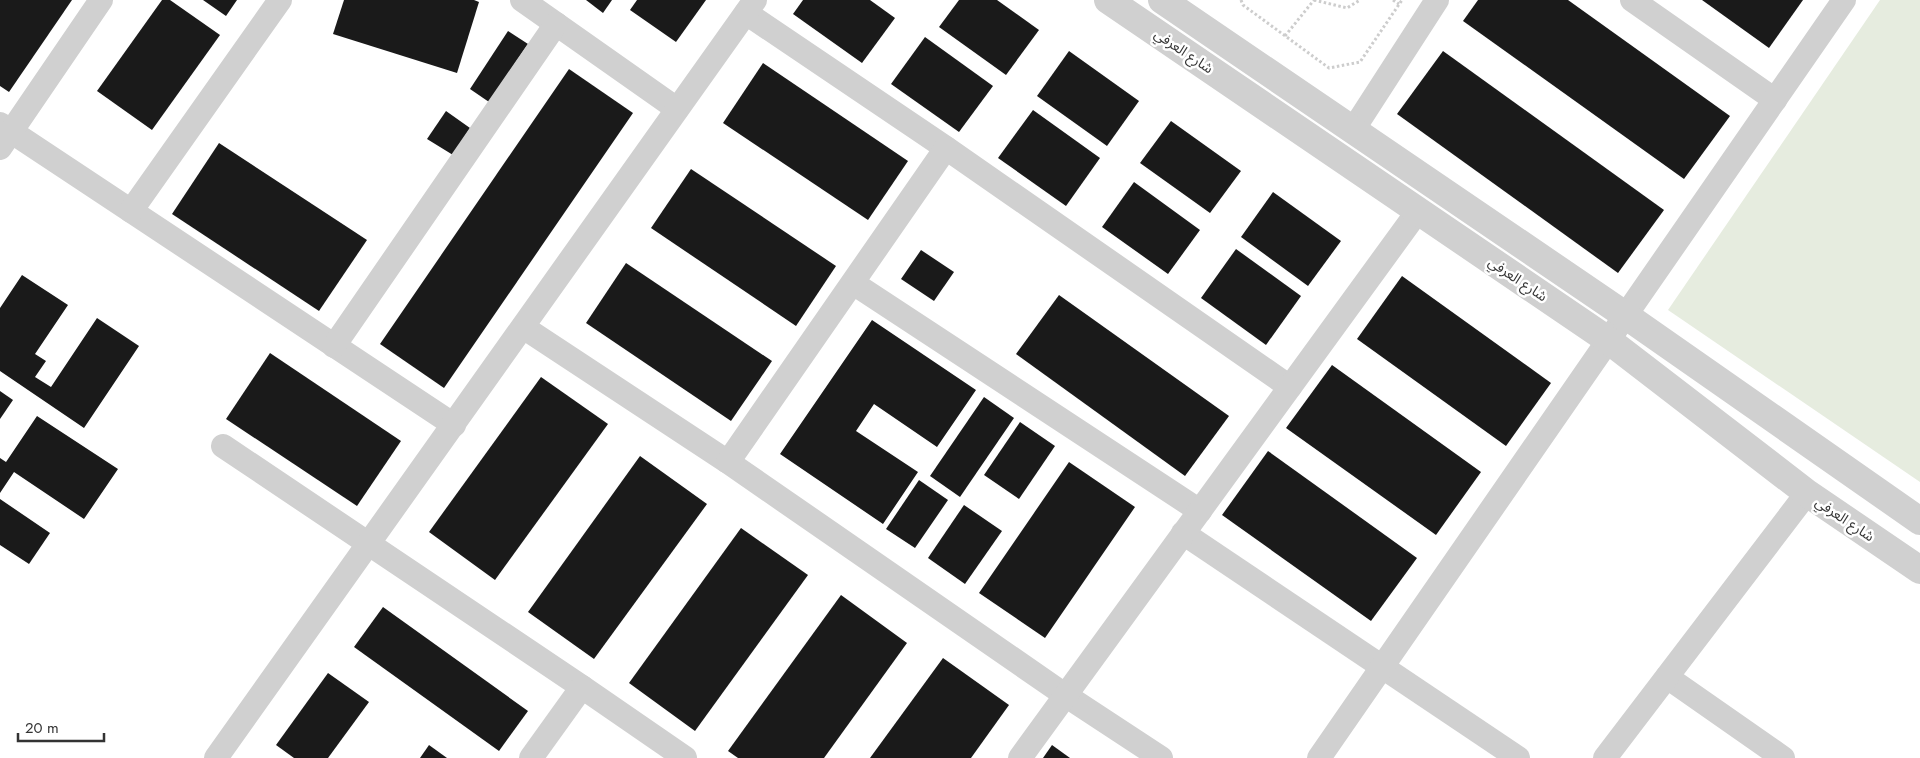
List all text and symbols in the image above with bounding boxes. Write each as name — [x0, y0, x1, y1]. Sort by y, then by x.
street label: شارع العرفي — [1150, 24, 1218, 79]
street label: شارع العرفي — [1484, 252, 1552, 307]
street label: شارع العرفي — [1811, 492, 1879, 547]
scale bar — [18, 710, 104, 742]
text: 20 m — [25, 717, 59, 739]

